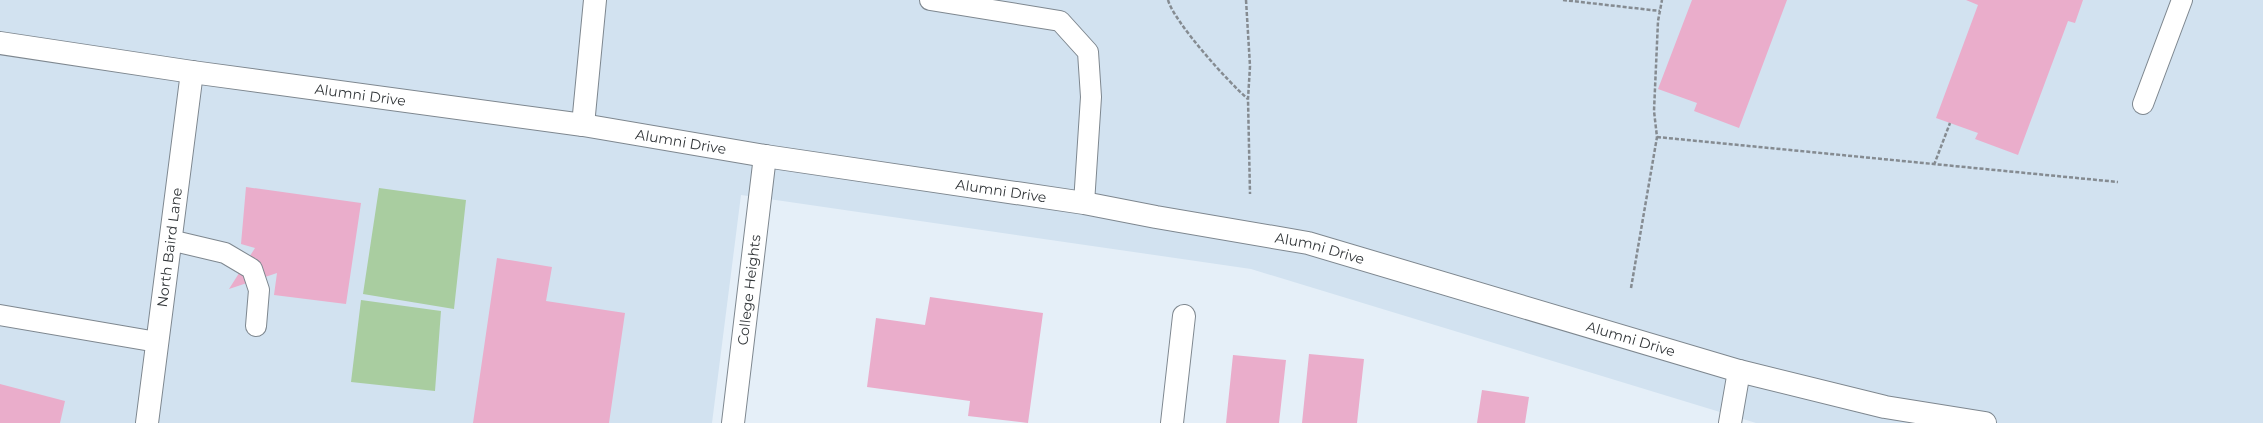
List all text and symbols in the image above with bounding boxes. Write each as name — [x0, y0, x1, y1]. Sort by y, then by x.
street label: Alumni Drive — [314, 80, 407, 110]
street label: Alumni Drive — [634, 125, 728, 158]
street label: Alumni Drive — [954, 175, 1048, 206]
street label: North Baird Lane — [153, 187, 186, 308]
street label: Alumni Drive — [1274, 229, 1367, 268]
street label: College Heights — [733, 233, 765, 346]
street label: Alumni Drive — [1584, 317, 1677, 361]

